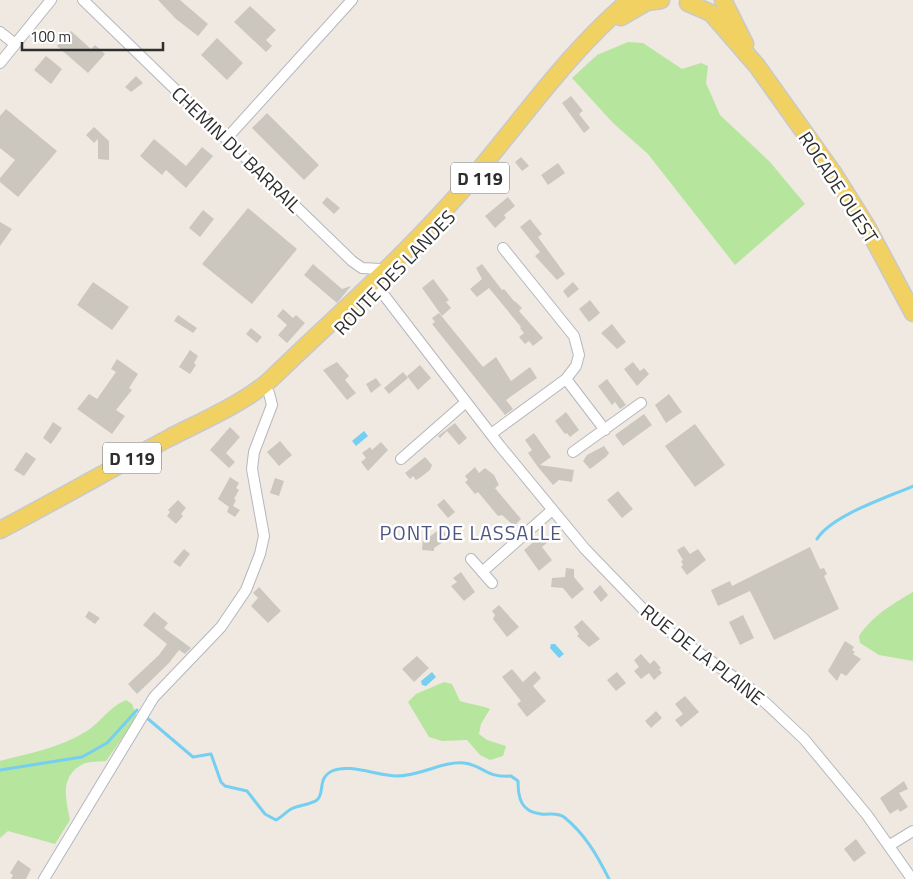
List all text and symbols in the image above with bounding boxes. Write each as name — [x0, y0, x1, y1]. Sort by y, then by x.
scale bar — [22, 20, 164, 52]
text: 100 m — [30, 25, 71, 48]
street label: CHEMIN DU BARRAIL — [165, 79, 309, 219]
street label: ROCADE OUEST — [792, 125, 886, 249]
road number: D 119 — [451, 162, 509, 194]
street label: ROUTE DES LANDES — [326, 203, 462, 341]
road number: D 119 — [103, 442, 161, 473]
district label: PONT DE LASSALLE — [380, 517, 562, 548]
street label: RUE DE LA PLAINE — [635, 596, 771, 712]

